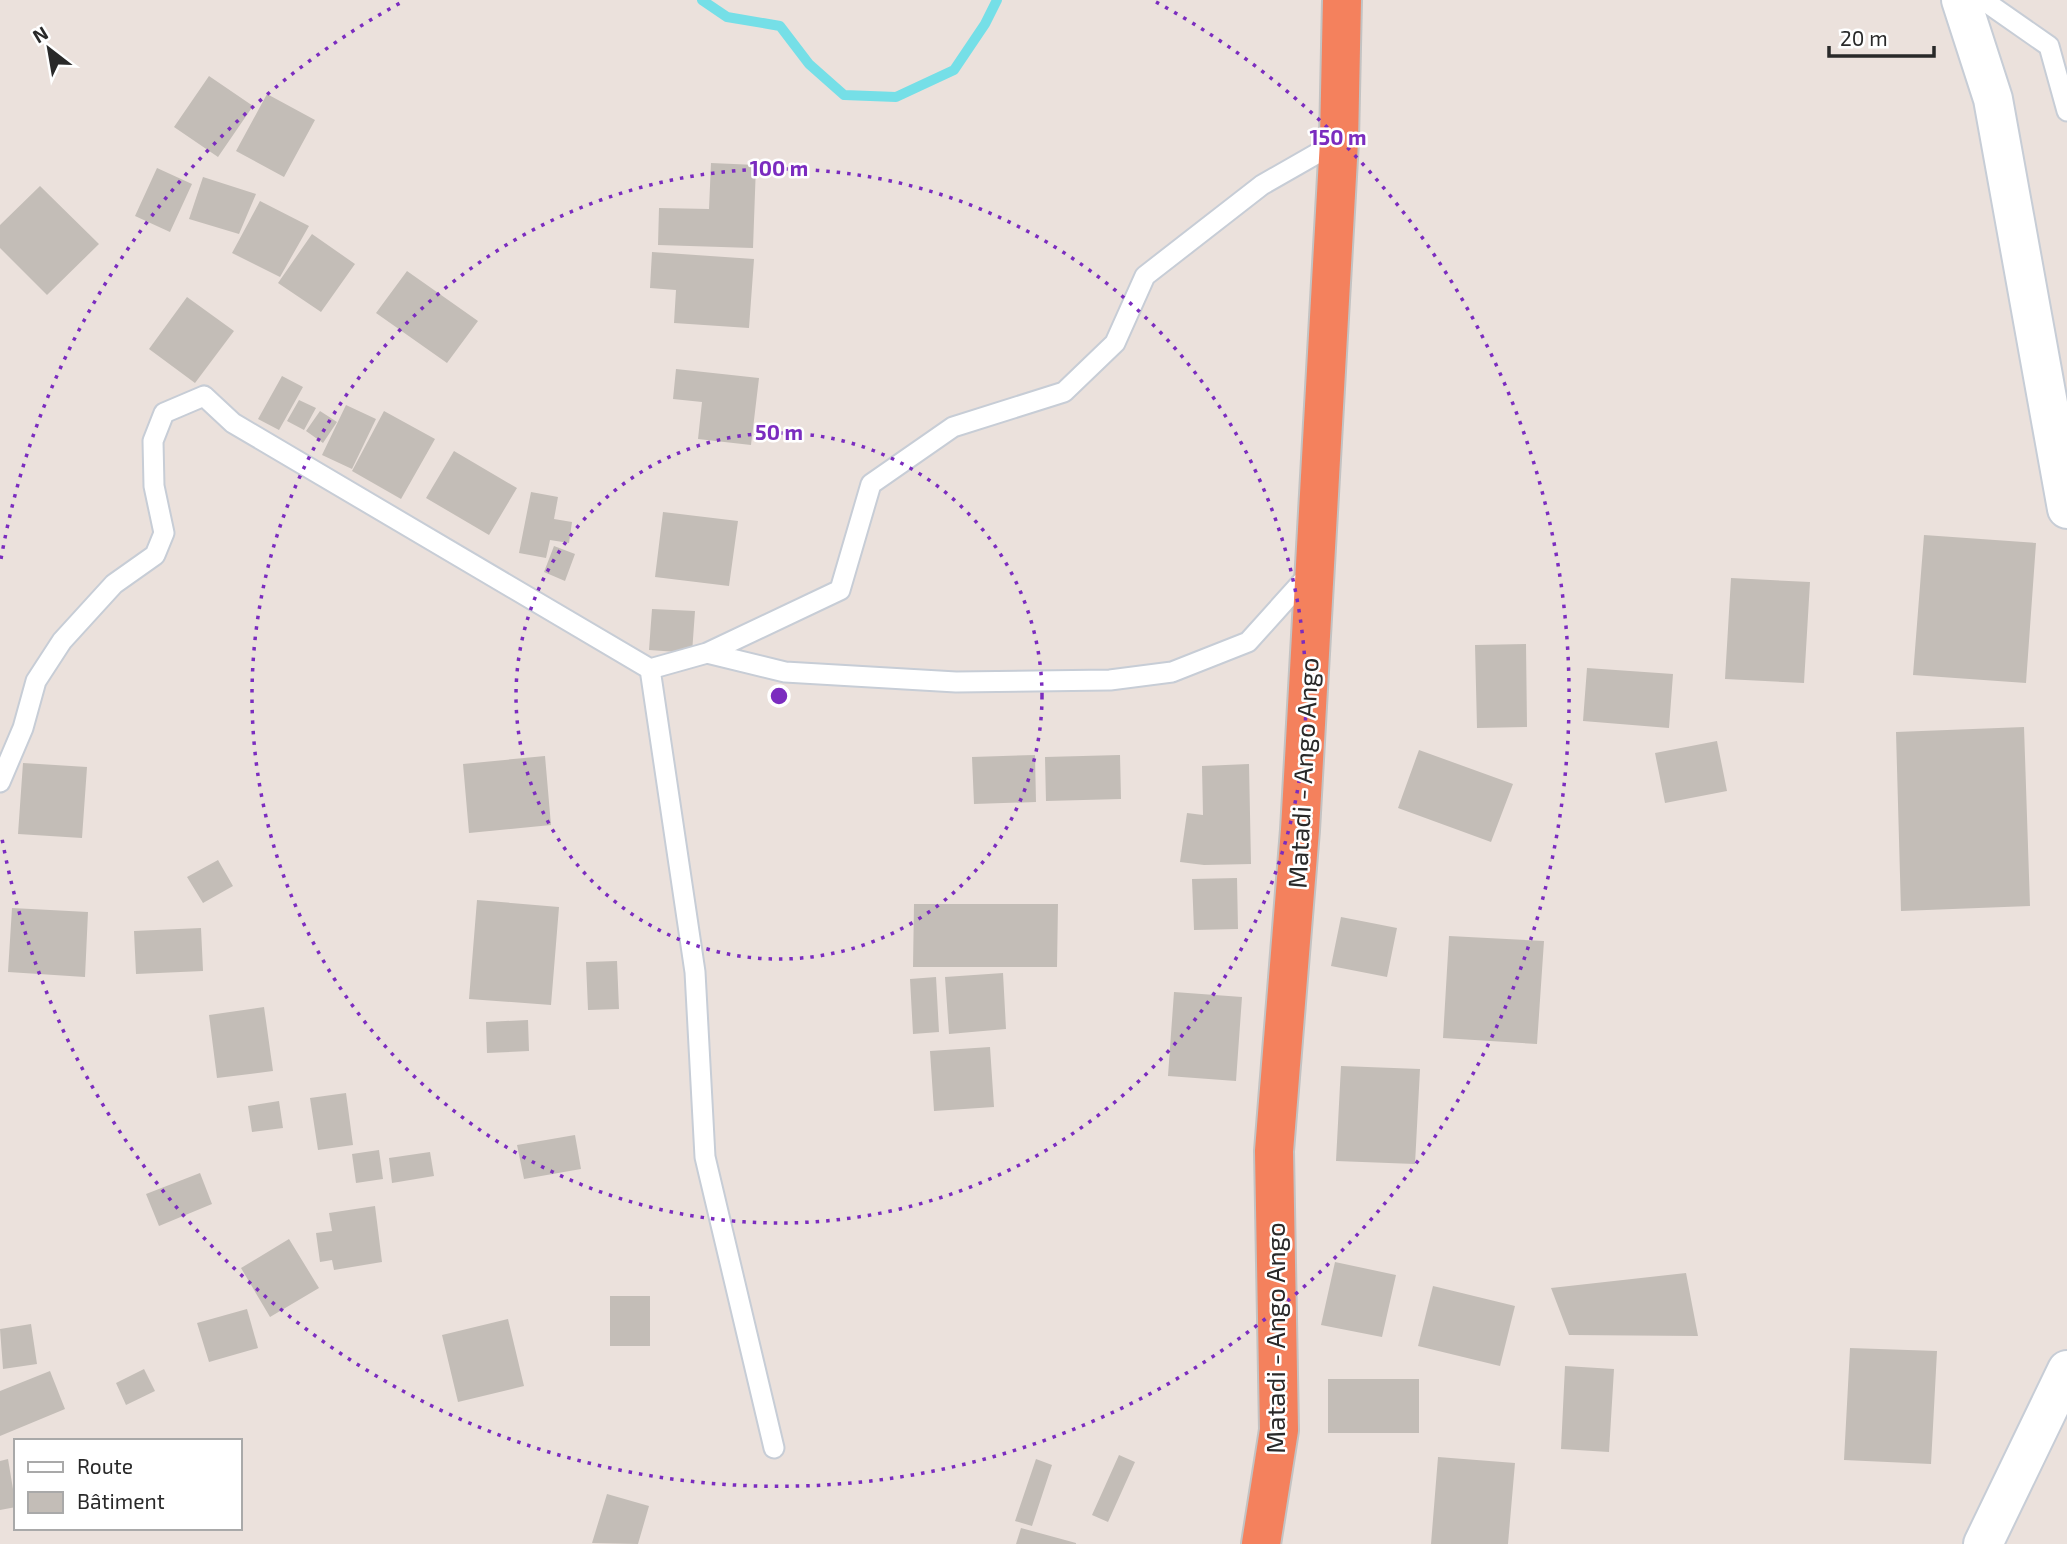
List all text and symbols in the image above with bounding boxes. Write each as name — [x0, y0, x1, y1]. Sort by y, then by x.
north arrow — [14, 14, 84, 84]
scale bar — [1829, 14, 1934, 58]
text: N — [28, 21, 52, 47]
text: 20 m — [1840, 25, 1888, 50]
text: 150 m — [1310, 124, 1366, 149]
text: 100 m — [750, 155, 808, 180]
text: 50 m — [755, 419, 803, 444]
street label: Matadi - Ango Ango — [1280, 657, 1324, 889]
centre of rings — [767, 684, 791, 708]
street label: Matadi - Ango Ango — [1259, 1222, 1290, 1454]
legend — [14, 1439, 242, 1530]
text: Route — [77, 1453, 133, 1478]
text: Bâtiment — [77, 1488, 165, 1513]

